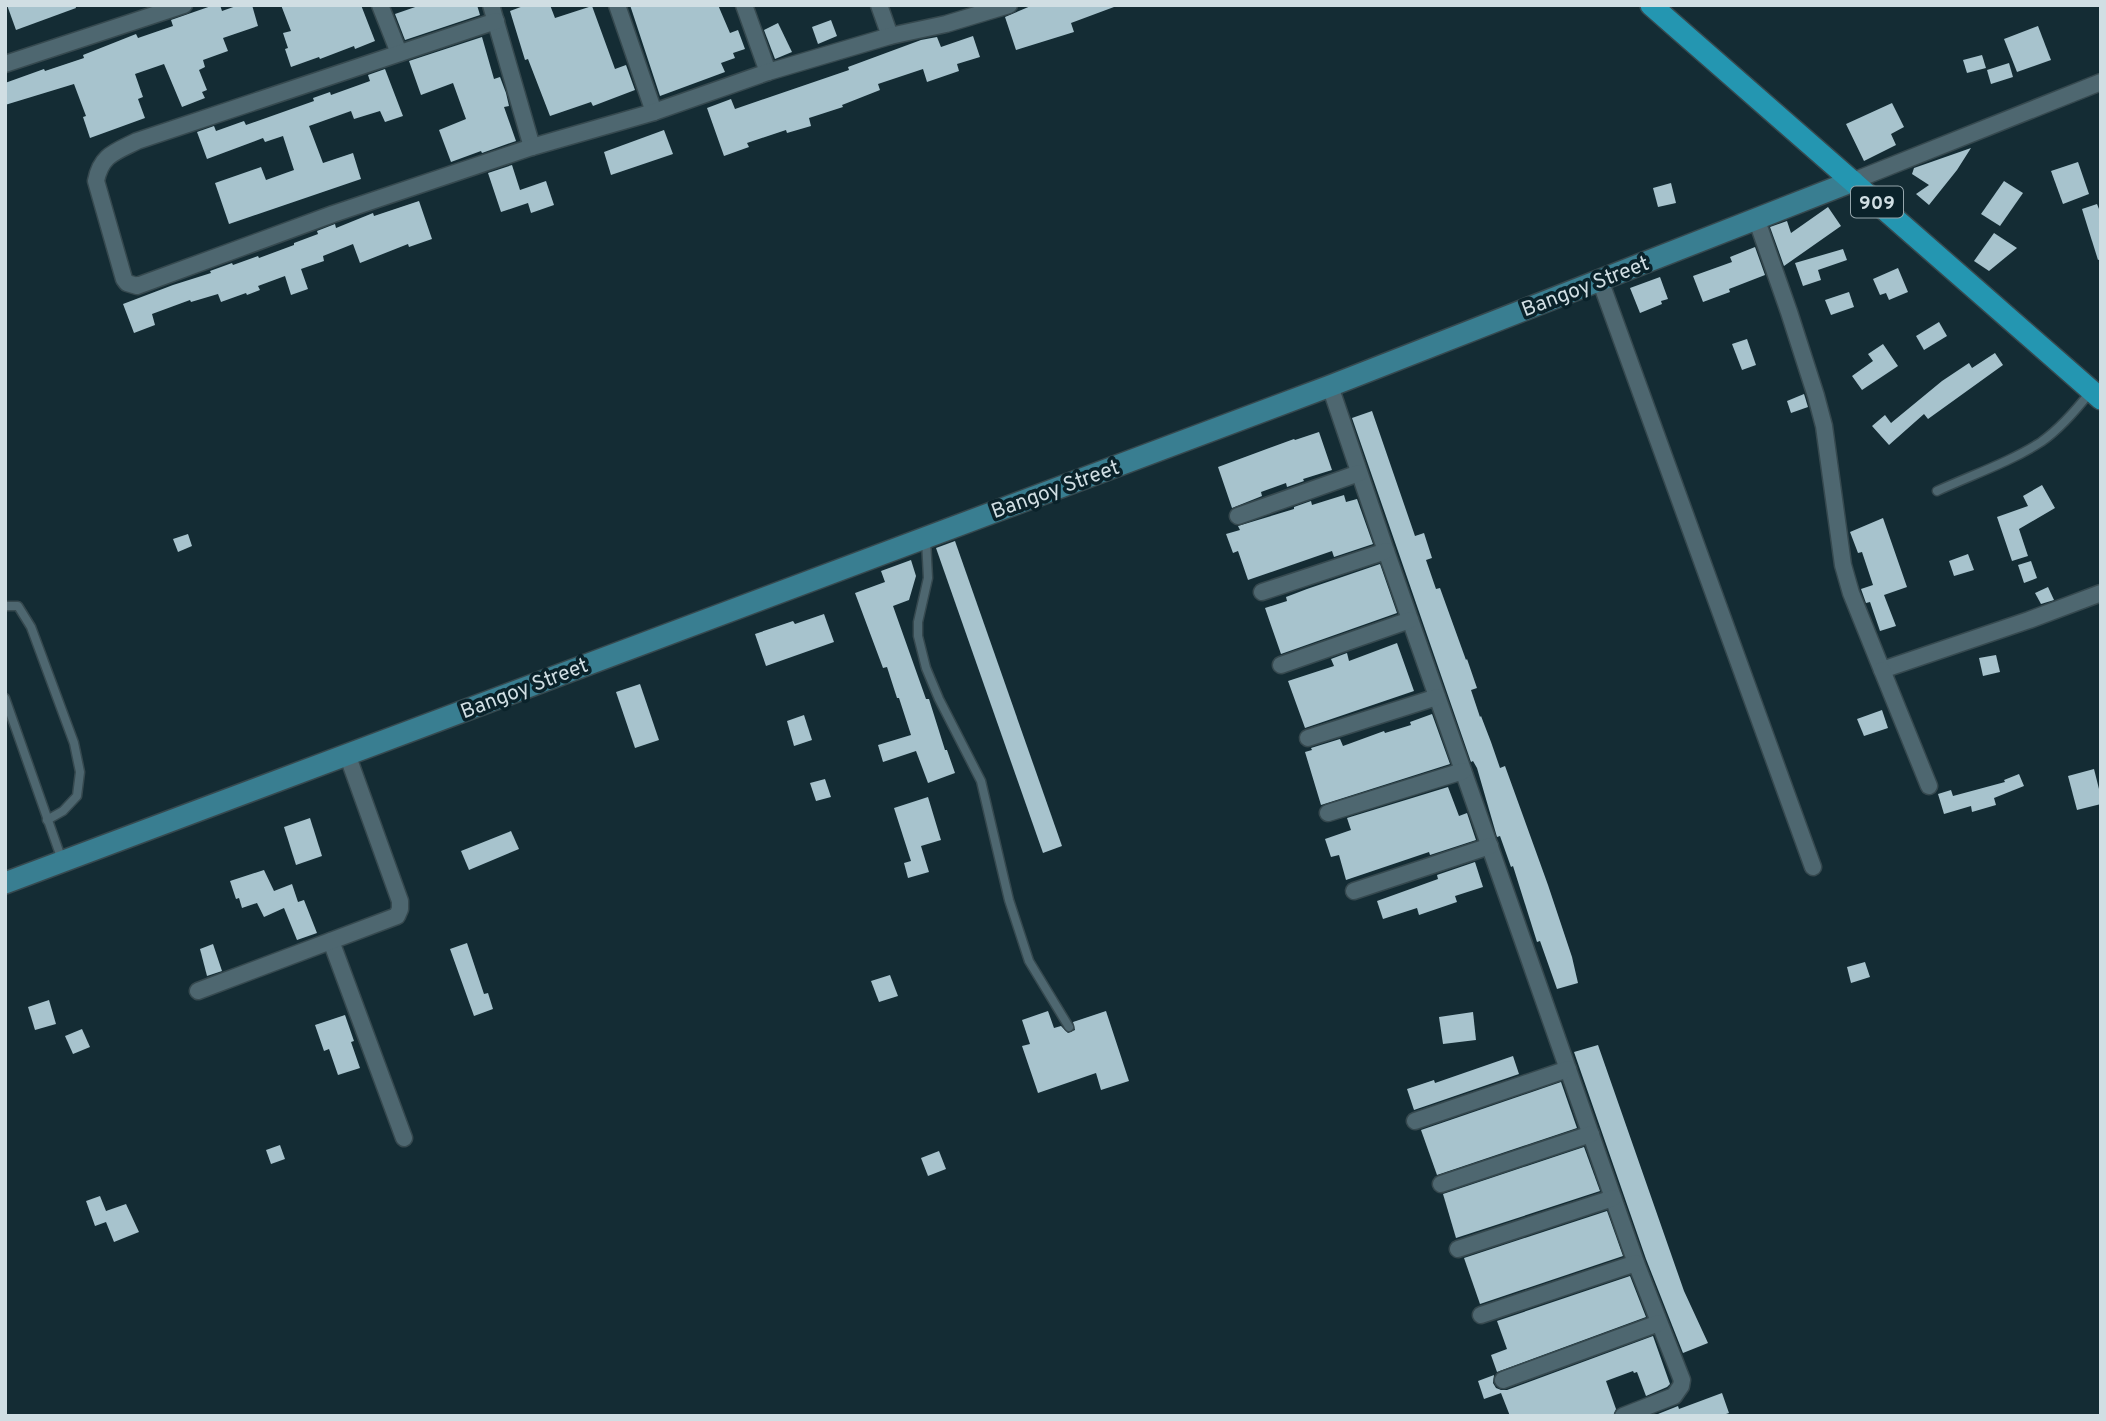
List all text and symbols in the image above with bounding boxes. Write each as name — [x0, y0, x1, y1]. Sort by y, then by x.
road number: 909 — [1851, 186, 1903, 218]
street label: Bangoy Street — [1518, 251, 1653, 324]
street label: Bangoy Street — [988, 455, 1123, 526]
street label: Bangoy Street — [457, 653, 592, 726]

